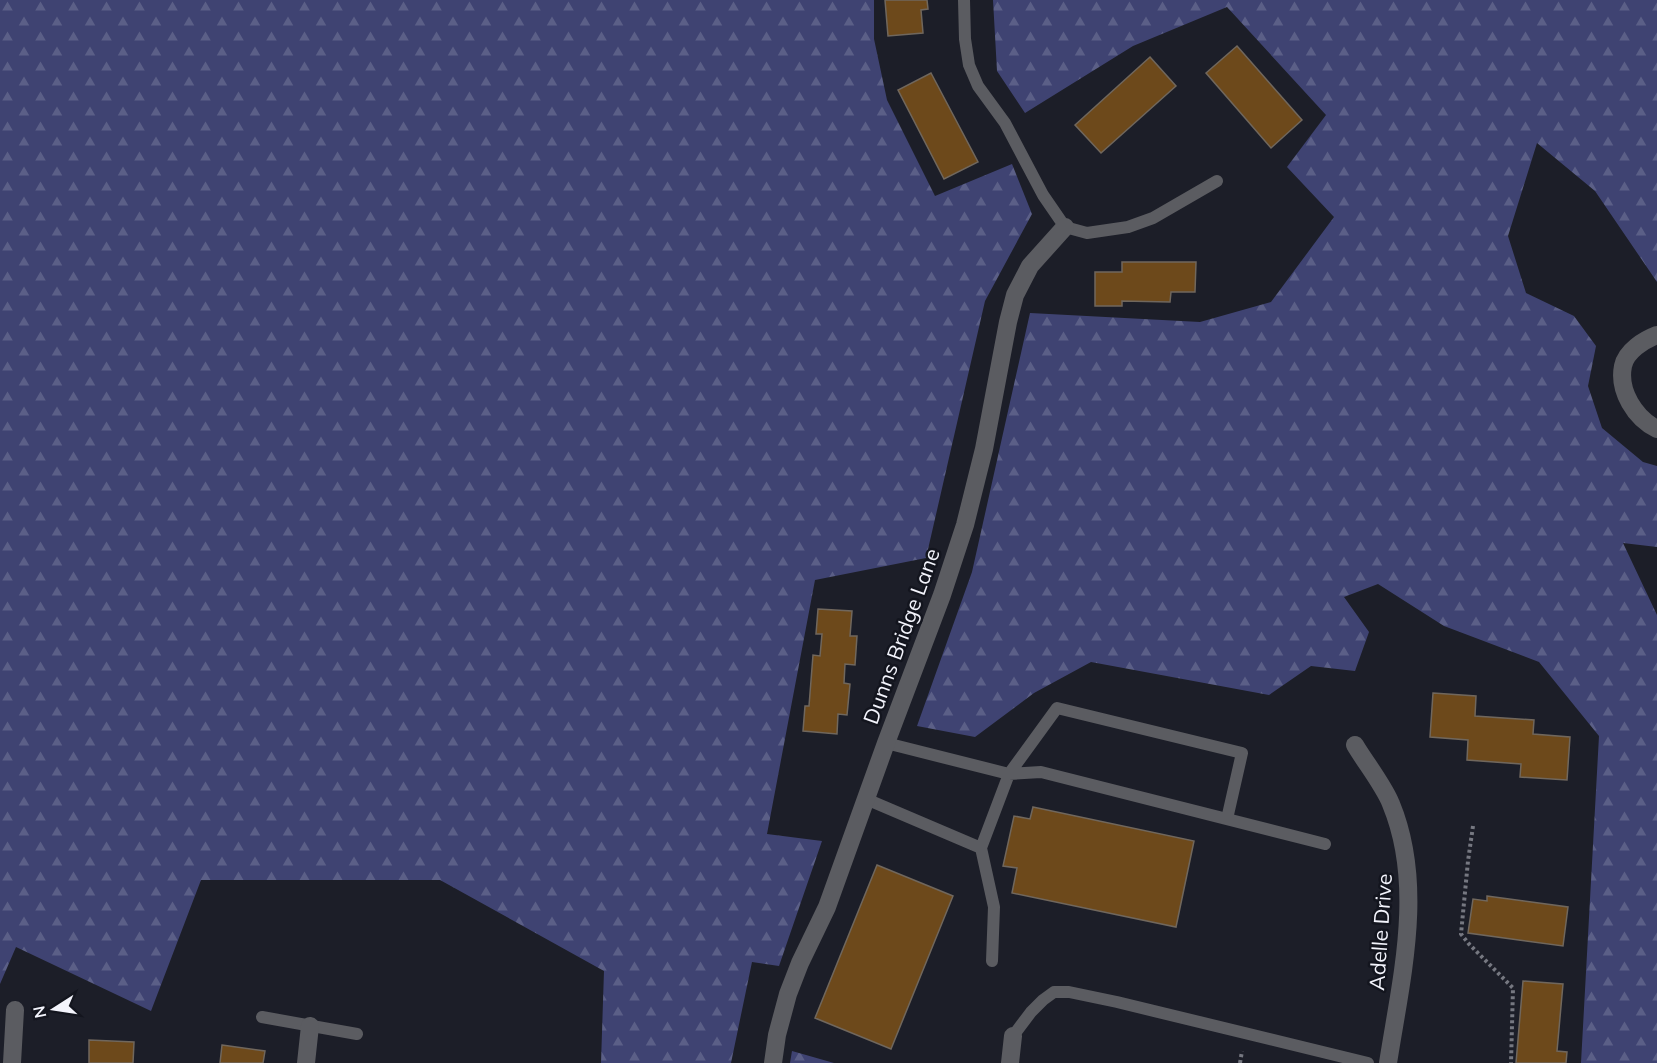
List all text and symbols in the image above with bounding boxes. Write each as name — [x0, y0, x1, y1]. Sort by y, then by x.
street label: Dunns Bridge Lane — [857, 545, 945, 727]
street label: Adelle Drive — [1363, 873, 1397, 991]
north arrow — [24, 979, 84, 1039]
text: N — [28, 1004, 50, 1020]

